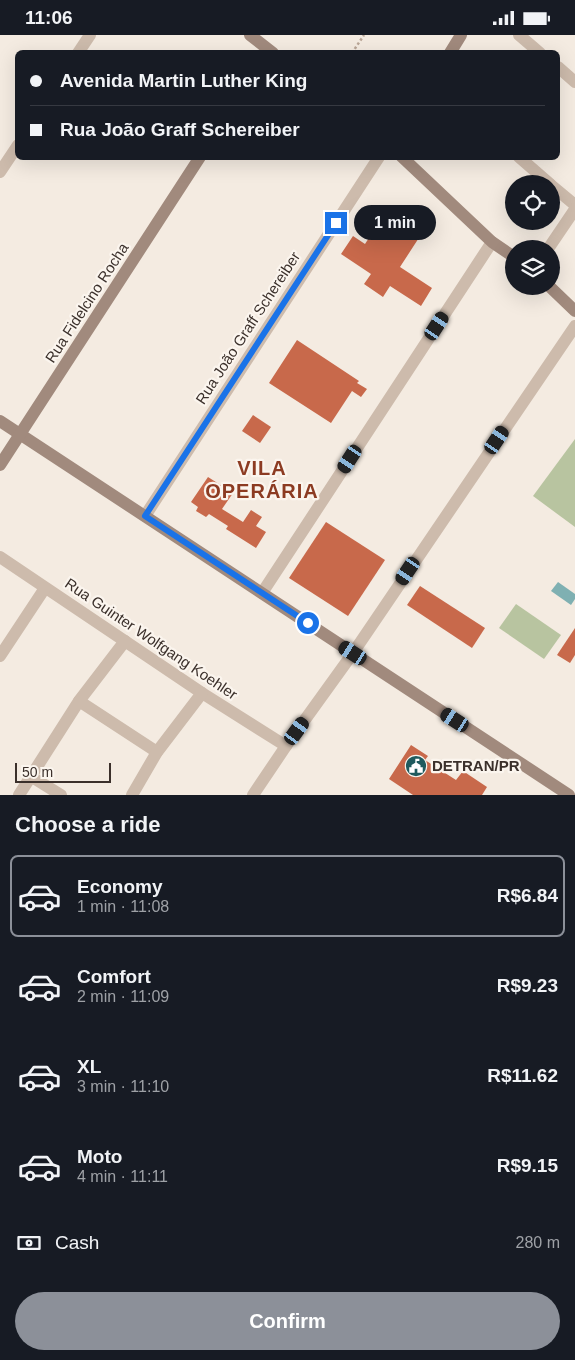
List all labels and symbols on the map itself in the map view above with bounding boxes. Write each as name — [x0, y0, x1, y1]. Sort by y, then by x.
callout: 1 min — [354, 205, 436, 241]
route end — [325, 212, 347, 234]
street label: Rua Fidelcino Rocha — [42, 239, 132, 366]
street label: Rua João Graff Schereiber — [192, 248, 303, 407]
car — [422, 309, 451, 343]
car — [482, 423, 511, 457]
car — [335, 442, 364, 476]
district label: VILA OPERÁRIA — [205, 457, 319, 502]
car — [393, 554, 422, 588]
street label: Rua Guinter Wolfgang Koehler — [62, 574, 241, 703]
route start — [297, 612, 319, 634]
car — [336, 639, 369, 667]
car — [438, 706, 471, 734]
car — [282, 714, 311, 748]
public building icon: DETRAN/PR — [404, 754, 428, 778]
place label: DETRAN/PR — [432, 757, 520, 774]
scale bar — [15, 760, 111, 783]

